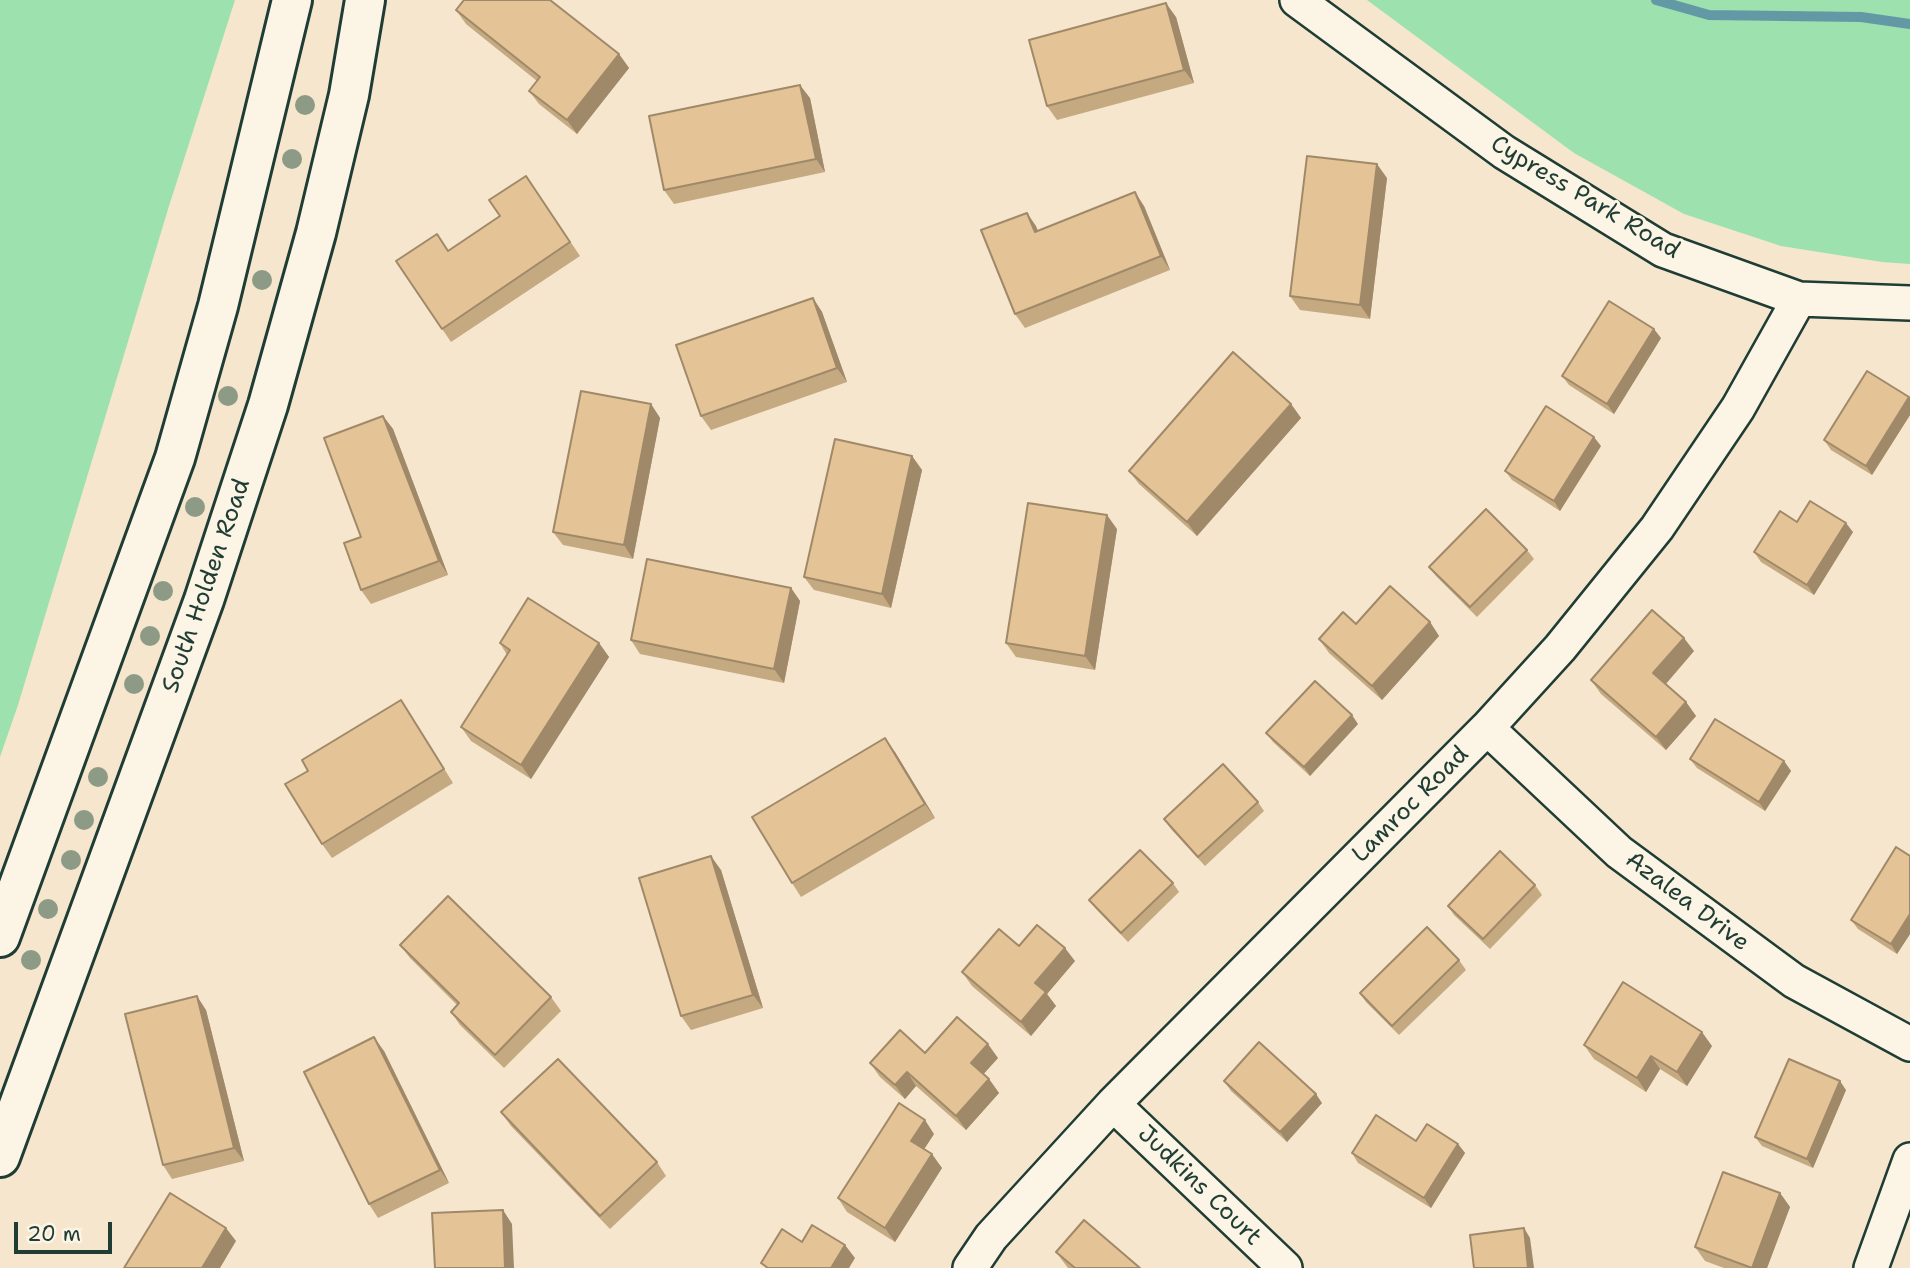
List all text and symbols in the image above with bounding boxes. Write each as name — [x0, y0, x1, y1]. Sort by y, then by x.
street label: Cypress Park Road — [1485, 130, 1685, 266]
street label: South Holden Road — [157, 475, 257, 697]
street label: Lamroc Road — [1347, 741, 1475, 869]
street label: Azalea Drive — [1619, 846, 1755, 958]
street label: Judkins Court — [1131, 1120, 1267, 1252]
scale bar — [18, 1208, 116, 1252]
text: 20 m — [27, 1220, 81, 1248]

